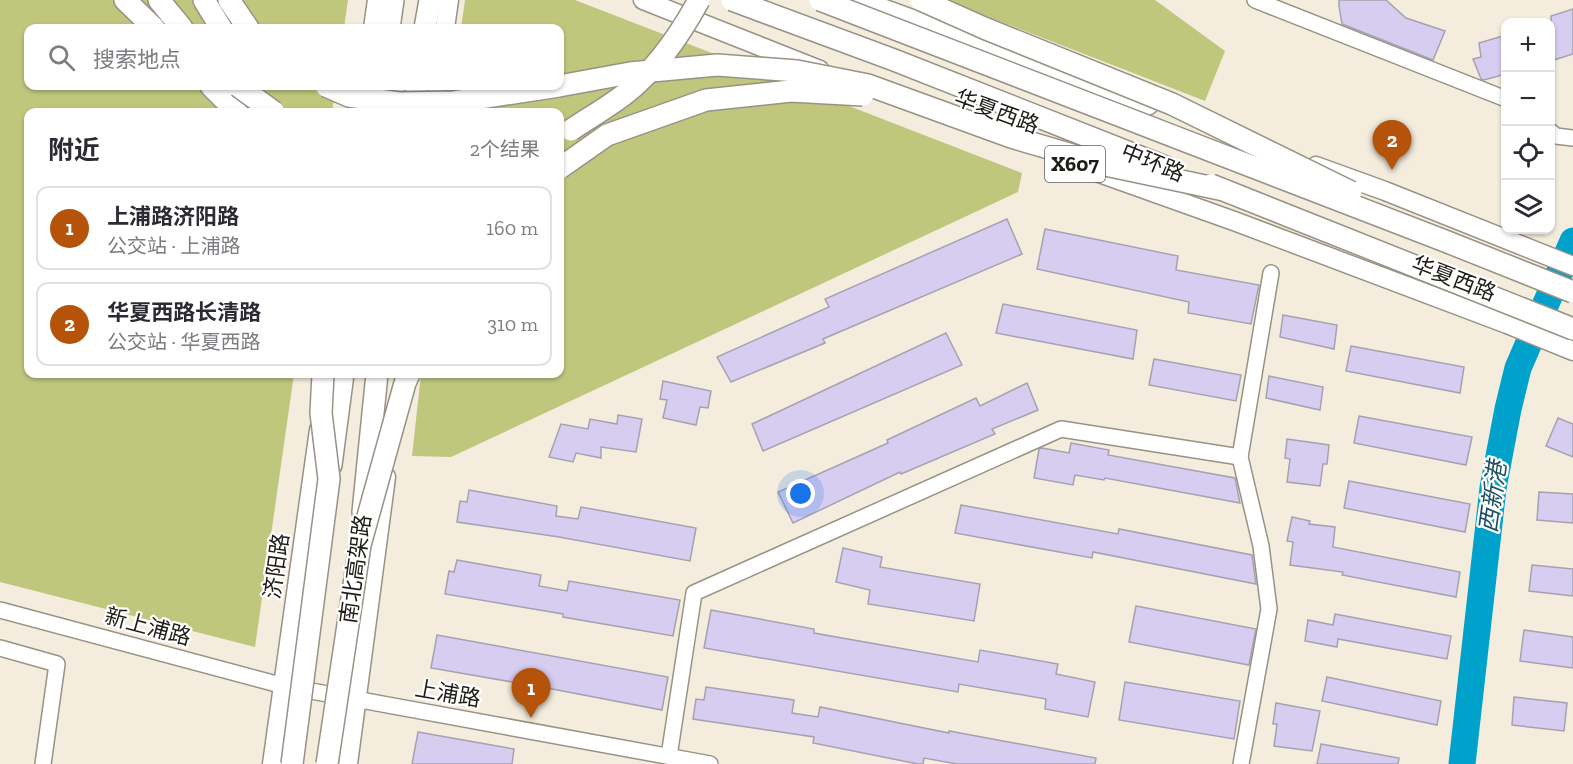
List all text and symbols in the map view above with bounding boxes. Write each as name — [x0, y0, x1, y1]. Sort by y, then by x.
map controls — [1501, 18, 1555, 234]
button: + — [1501, 18, 1555, 72]
search box — [24, 24, 564, 90]
icon: search — [45, 41, 78, 74]
text: 搜索地点 — [93, 46, 181, 73]
button: − — [1501, 72, 1555, 126]
street label: 华夏西路 — [951, 84, 1043, 139]
pin: 2 — [1372, 120, 1412, 170]
button: locate — [1501, 126, 1555, 180]
text: 附近 — [48, 134, 100, 166]
text: 2个结果 — [470, 137, 540, 161]
street label: 中环路 — [1117, 138, 1188, 187]
road number: X607 — [1045, 146, 1105, 182]
button: layers — [1501, 180, 1555, 234]
text: 上浦路济阳路 — [107, 203, 239, 230]
text: 1 — [65, 216, 74, 240]
text: 160 m — [486, 216, 538, 240]
text: 公交站 · 上浦路 — [107, 234, 240, 258]
street label: 华夏西路 — [1408, 250, 1500, 307]
text: 华夏西路长清路 — [107, 299, 261, 326]
text: 2 — [64, 312, 75, 336]
text: 310 m — [487, 312, 538, 336]
text: 公交站 · 华夏西路 — [107, 330, 260, 354]
water label: 西新港 — [1473, 456, 1512, 535]
your location — [786, 479, 815, 508]
street label: 南北高架路 — [334, 513, 377, 625]
street label: 济阳路 — [259, 532, 294, 601]
street label: 新上浦路 — [102, 602, 194, 651]
pin: 1 — [512, 668, 550, 718]
street label: 上浦路 — [413, 674, 483, 713]

